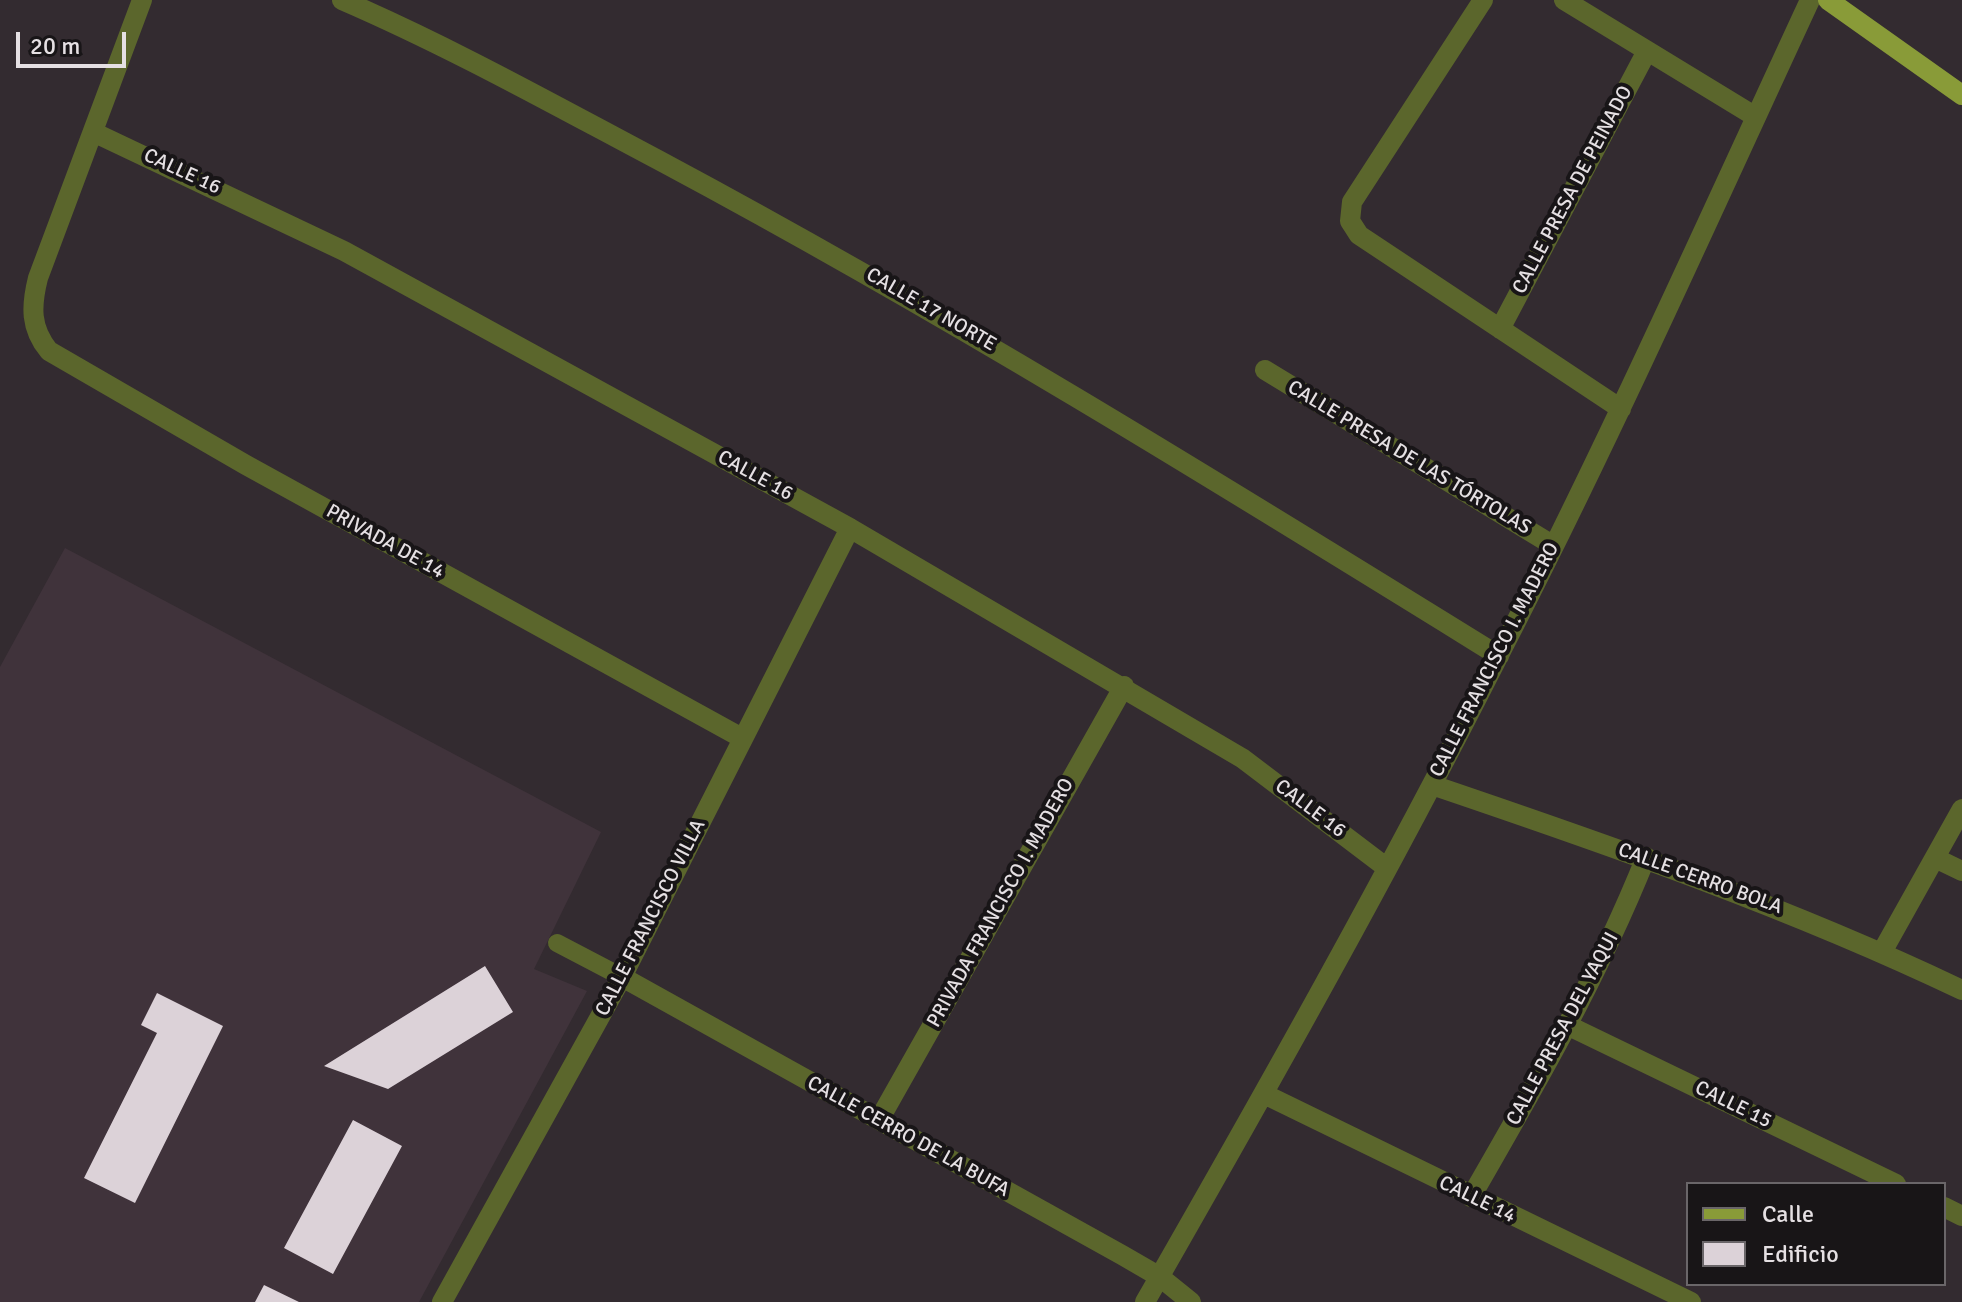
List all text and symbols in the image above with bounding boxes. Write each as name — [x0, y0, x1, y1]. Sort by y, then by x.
scale bar — [20, 16, 130, 66]
text: 20 m — [30, 31, 80, 61]
street label: CALLE PRESA DE PEINADO — [1508, 82, 1638, 298]
street label: CALLE 16 — [140, 144, 224, 200]
street label: CALLE 17 NORTE — [862, 263, 1000, 357]
street label: CALLE PRESA DE LAS TÓRTOLAS — [1283, 376, 1535, 540]
street label: CALLE 16 — [713, 446, 797, 506]
street label: PRIVADA DE 14 — [322, 500, 448, 584]
street label: CALLE FRANCISCO I. MADERO — [1425, 539, 1565, 781]
street label: PRIVADA FRANCISCO I. MADERO — [922, 774, 1080, 1032]
street label: CALLE 16 — [1270, 775, 1350, 843]
street label: CALLE FRANCISCO VILLA — [591, 816, 711, 1020]
street label: CALLE CERRO BOLA — [1615, 838, 1785, 920]
street label: CALLE PRESA DEL YAQUI — [1502, 928, 1624, 1130]
street label: CALLE CERRO DE LA BUFA — [803, 1071, 1013, 1203]
street label: CALLE 15 — [1691, 1076, 1775, 1134]
street label: CALLE 14 — [1435, 1171, 1519, 1229]
legend — [1686, 1182, 1946, 1286]
text: Calle — [1762, 1199, 1814, 1229]
text: Edificio — [1762, 1239, 1839, 1269]

